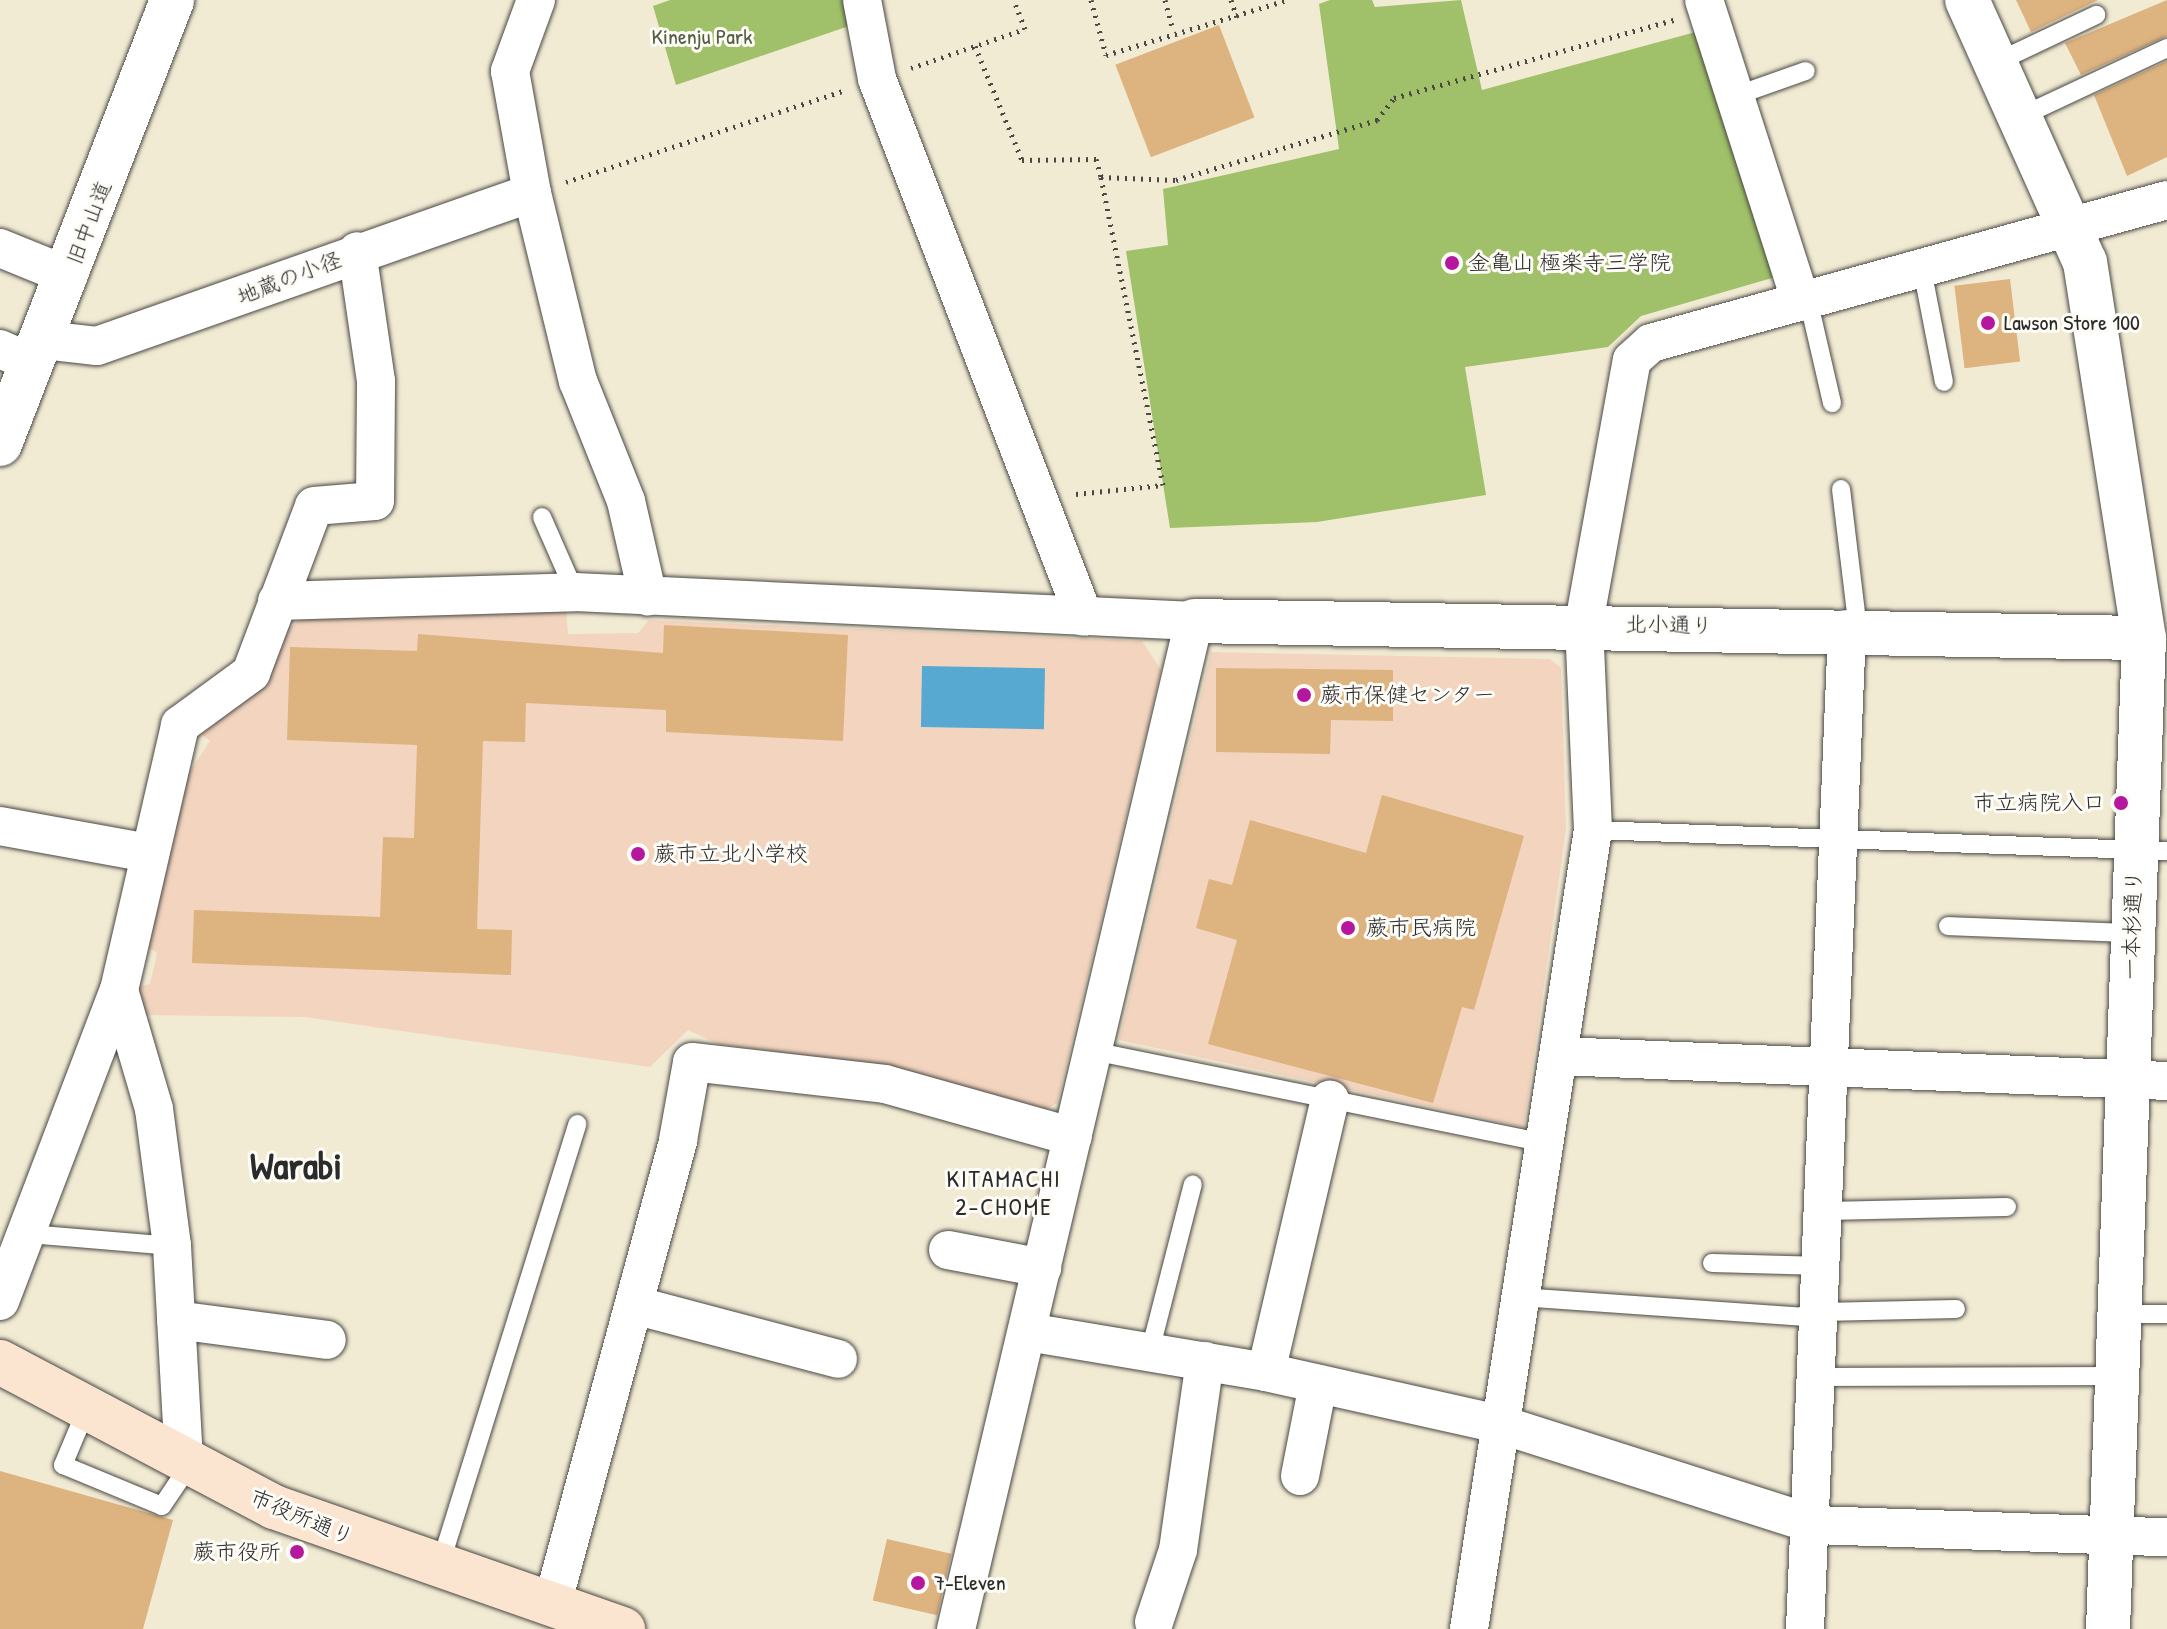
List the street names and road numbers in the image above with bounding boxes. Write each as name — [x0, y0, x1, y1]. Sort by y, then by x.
street label: 旧中山道 — [61, 177, 117, 269]
street label: 地蔵の小径 — [233, 246, 345, 310]
street label: 北小通り — [1625, 611, 1713, 639]
street label: 一本杉通り — [2117, 870, 2147, 980]
street label: 市役所通り — [246, 1483, 358, 1551]

